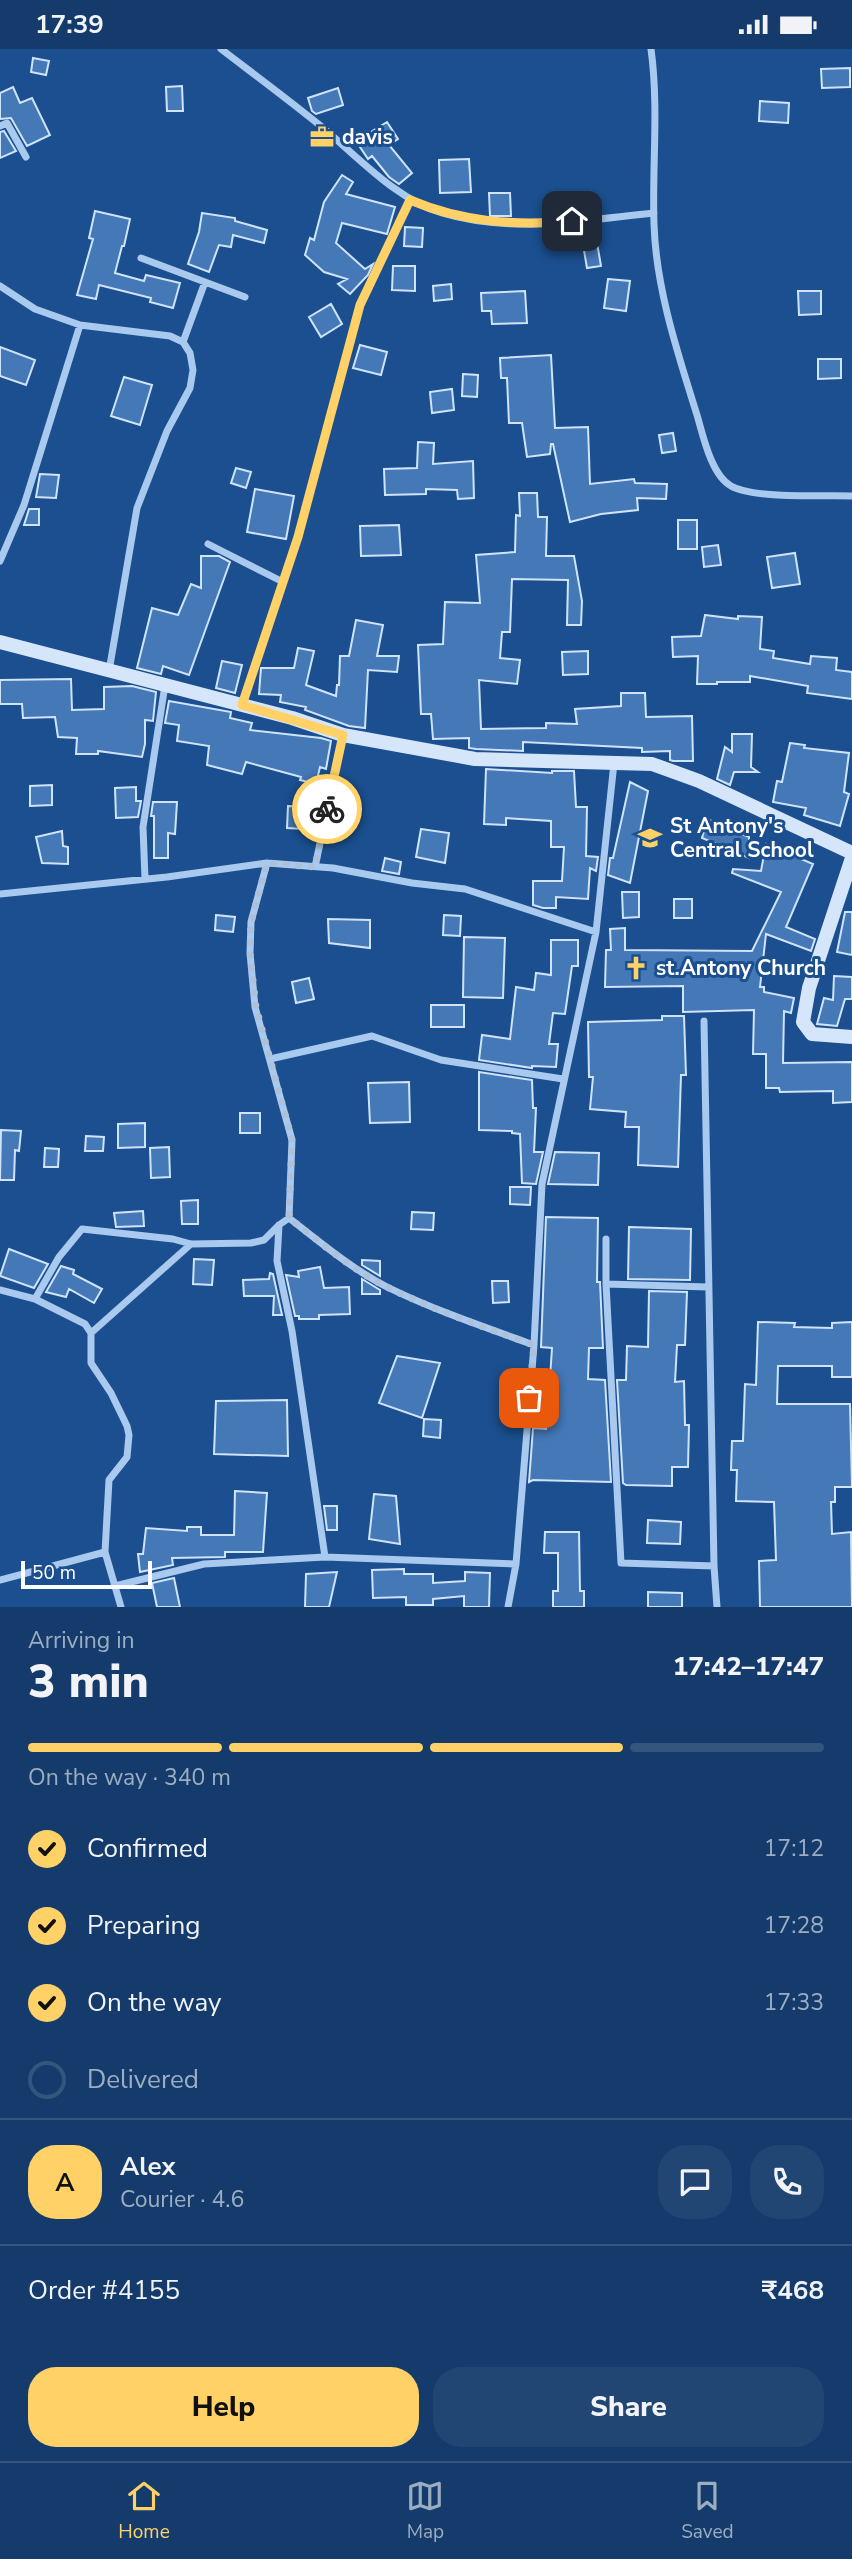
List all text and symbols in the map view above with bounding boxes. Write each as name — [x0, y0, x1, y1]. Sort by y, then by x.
text: 17:39 — [35, 7, 104, 42]
office icon: davis — [308, 123, 336, 151]
place label: davis — [342, 123, 393, 151]
pin — [542, 191, 602, 251]
icon: home — [553, 202, 591, 240]
courier — [292, 774, 362, 844]
icon: bike — [308, 790, 346, 828]
place label: St Antony's Central School — [670, 812, 814, 864]
school or university icon: St Antony's Central School — [636, 824, 664, 852]
church icon: st.Antony Church — [622, 954, 650, 982]
place label: st.Antony Church — [656, 954, 826, 982]
pin — [499, 1368, 559, 1428]
icon: bag — [510, 1379, 548, 1417]
scale bar — [21, 1558, 152, 1590]
text: 50 m — [32, 1560, 76, 1586]
text: Arriving in — [28, 1625, 135, 1656]
text: 17:42–17:47 — [673, 1649, 824, 1684]
text: 3 min — [28, 1650, 149, 1713]
text: On the way · 340 m — [28, 1762, 231, 1793]
icon: check — [28, 1830, 66, 1868]
text: Confirmed — [87, 1831, 208, 1866]
text: 17:12 — [764, 1833, 824, 1864]
icon: check — [28, 1907, 66, 1945]
text: Preparing — [87, 1908, 200, 1943]
text: 17:28 — [764, 1910, 824, 1941]
icon: check — [28, 1984, 66, 2022]
text: On the way — [87, 1985, 221, 2020]
text: 17:33 — [764, 1987, 824, 2018]
text: Delivered — [87, 2062, 199, 2097]
button: chat — [658, 2145, 732, 2219]
button: phone — [750, 2145, 824, 2219]
text: Alex — [120, 2149, 176, 2184]
text: A — [55, 2165, 75, 2200]
text: Courier · 4.6 — [120, 2184, 244, 2215]
text: Order #4155 — [28, 2273, 180, 2308]
text: ₹468 — [762, 2273, 824, 2308]
button: Help — [28, 2367, 419, 2447]
button: Share — [433, 2367, 824, 2447]
tab: Home — [118, 2477, 170, 2545]
tab: Map — [406, 2477, 444, 2545]
tab: Saved — [681, 2477, 734, 2545]

